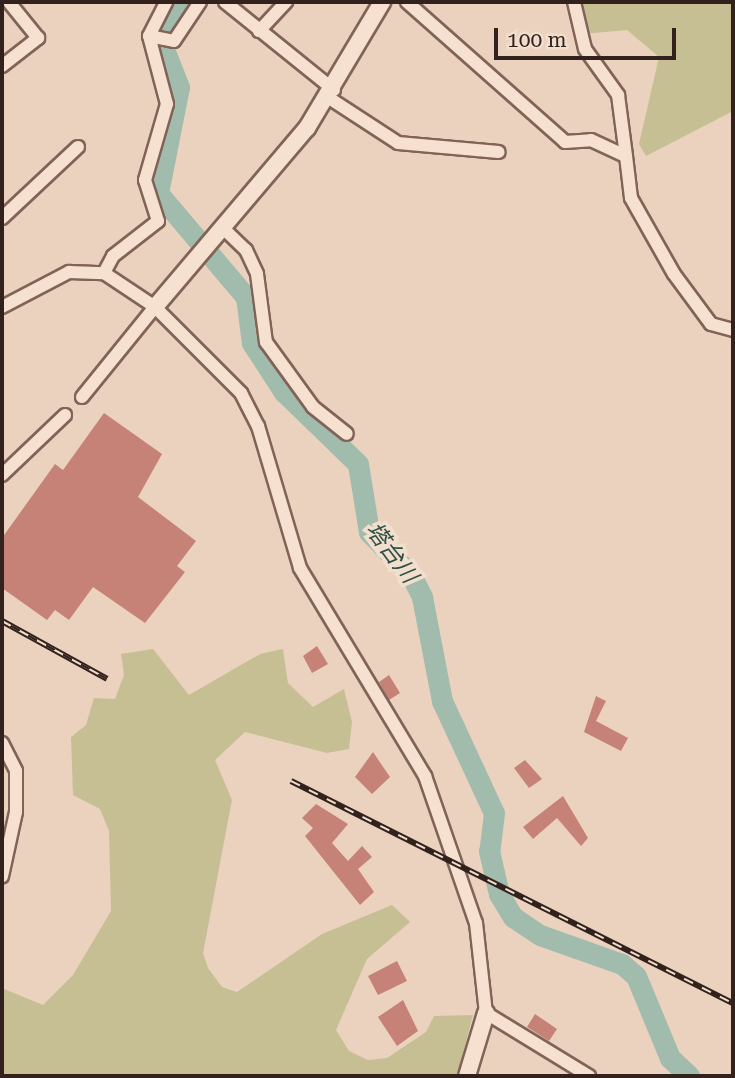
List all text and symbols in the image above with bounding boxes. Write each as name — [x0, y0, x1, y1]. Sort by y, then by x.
scale bar — [497, 14, 679, 58]
text: 100 m — [507, 28, 567, 52]
water label: 塔台川 — [359, 517, 423, 589]

